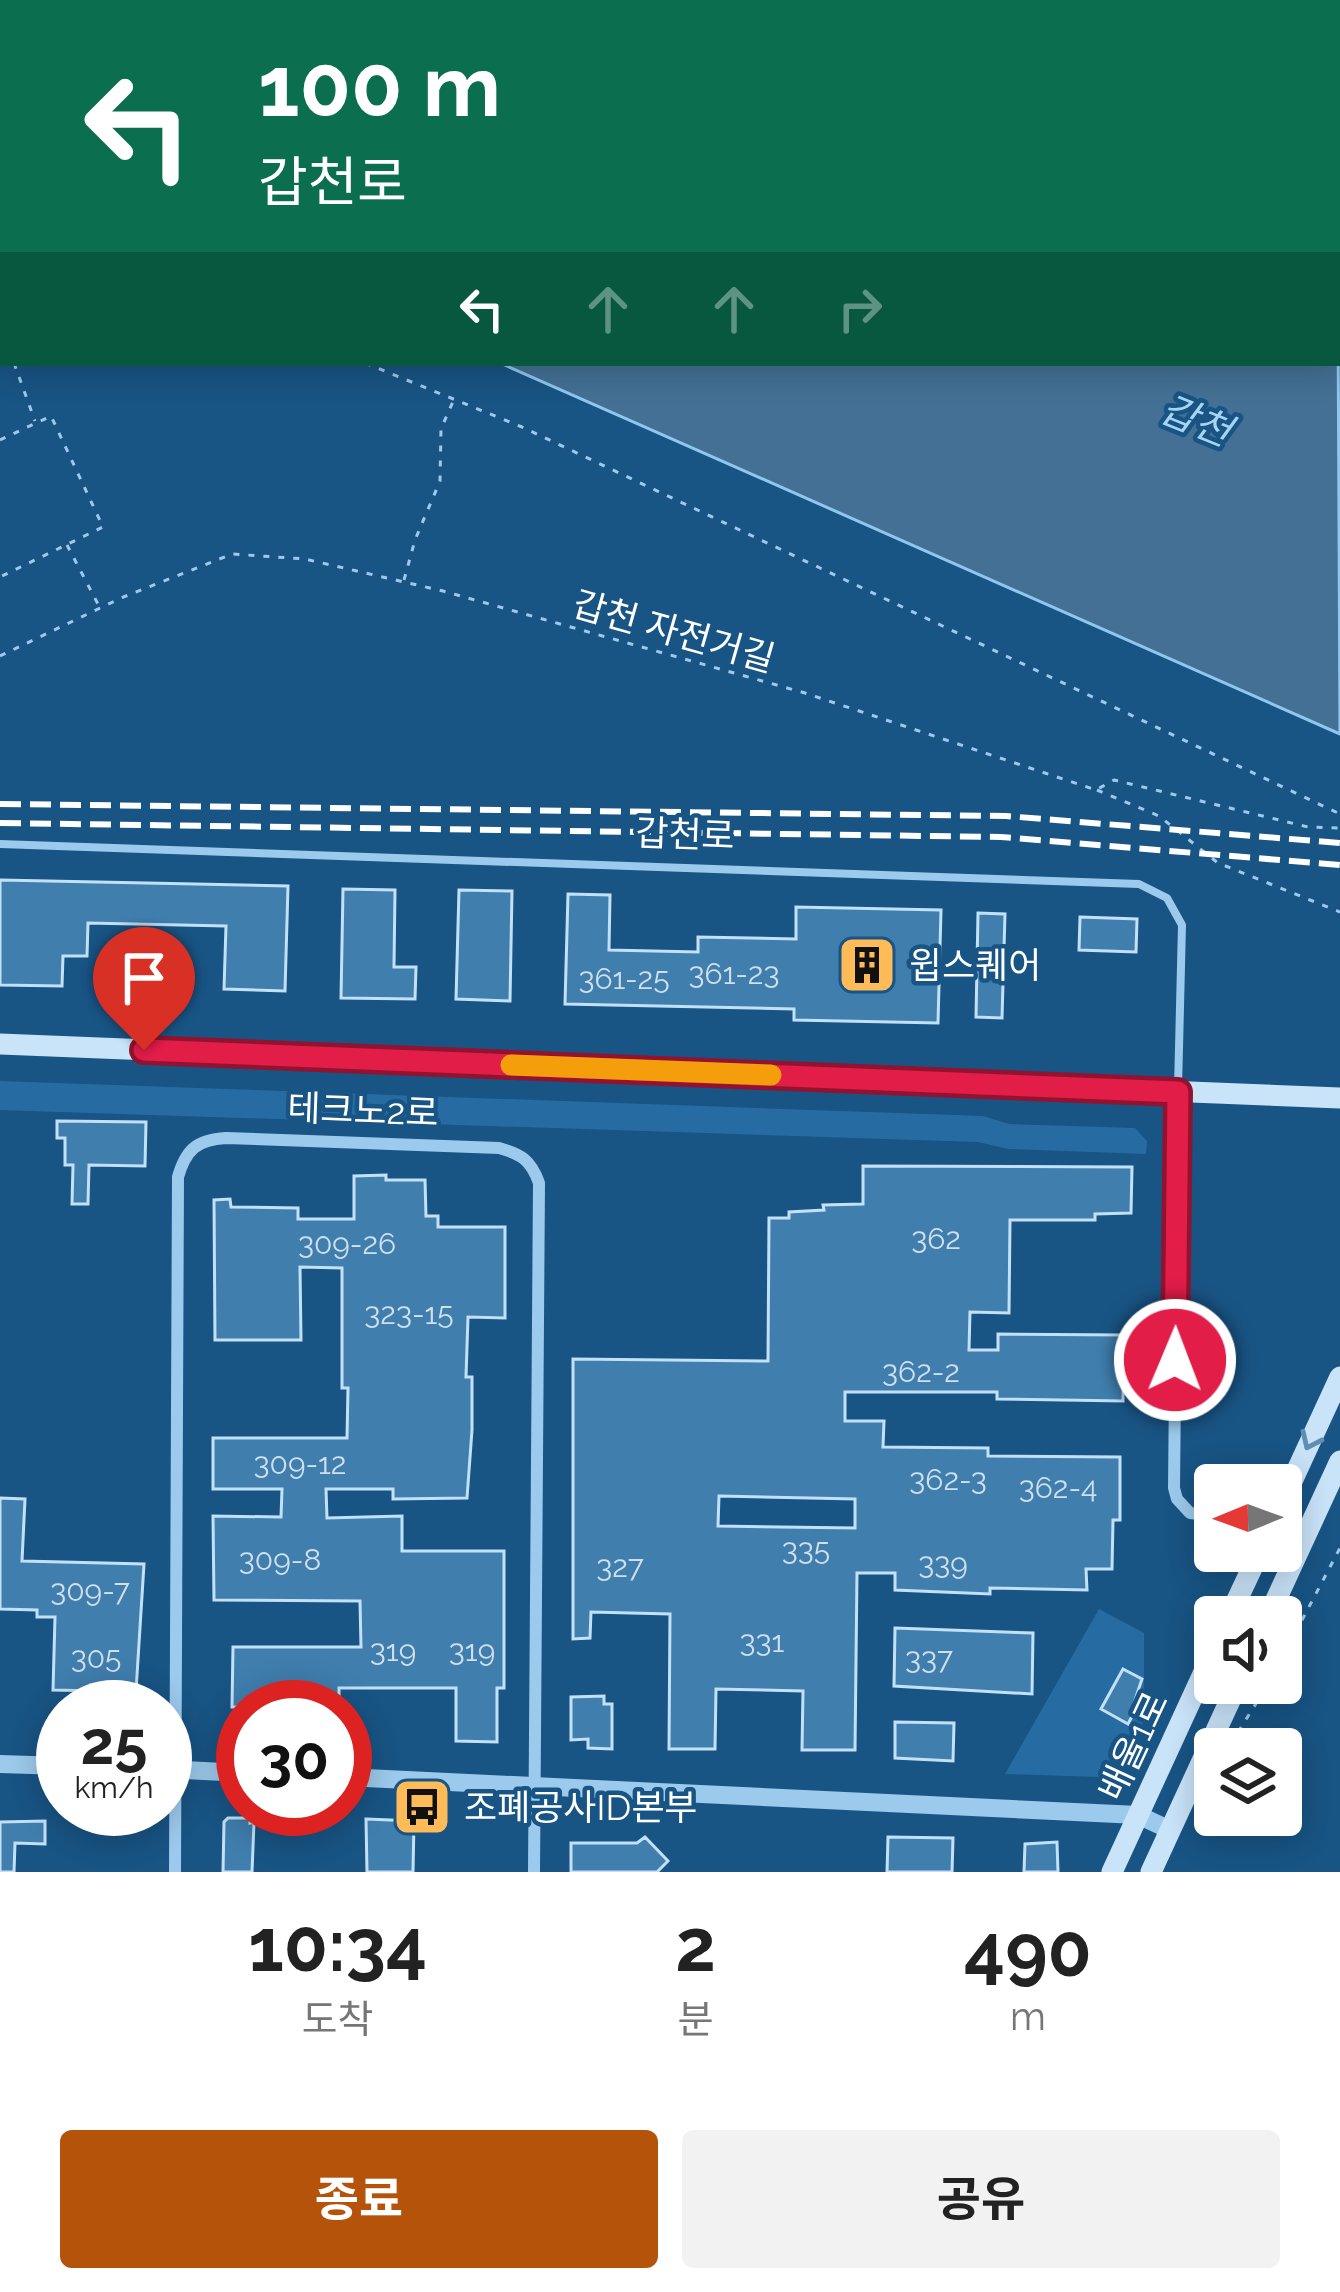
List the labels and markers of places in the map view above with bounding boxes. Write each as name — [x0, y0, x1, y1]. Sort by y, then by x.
pin — [93, 927, 195, 1050]
building icon: 윕스퀘어 — [836, 934, 898, 996]
place label: 윕스퀘어 — [909, 944, 1041, 986]
bus stop icon: 조폐공사ID본부 — [391, 1776, 453, 1838]
place label: 조폐공사ID본부 — [464, 1786, 697, 1828]

